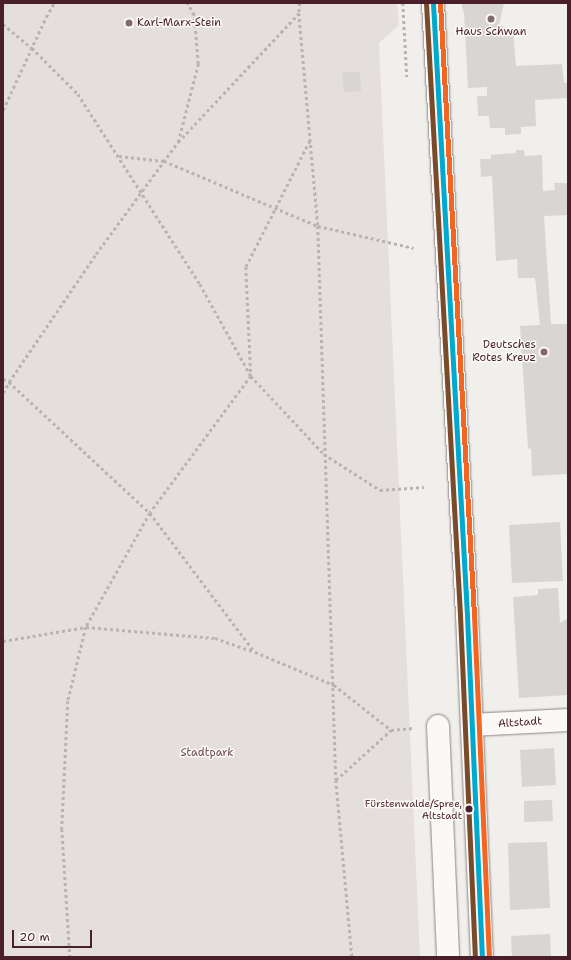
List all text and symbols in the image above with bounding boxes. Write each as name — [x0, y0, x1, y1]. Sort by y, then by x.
marker: Haus Schwan — [486, 14, 496, 24]
place label: Karl-Marx-Stein — [137, 16, 221, 30]
marker: Karl-Marx-Stein — [124, 18, 134, 28]
place label: Haus Schwan — [456, 25, 526, 39]
place label: Deutsches Rotes Kreuz — [472, 339, 536, 365]
marker: Deutsches Rotes Kreuz — [539, 347, 549, 357]
street label: Altstadt — [497, 715, 543, 731]
park label: Stadtpark — [181, 746, 233, 760]
place label: Fürstenwalde/Spree, Altstadt — [365, 797, 462, 820]
marker: Fürstenwalde/Spree, Altstadt — [464, 804, 474, 814]
scale bar — [14, 922, 94, 948]
text: 20 m — [19, 929, 50, 945]

